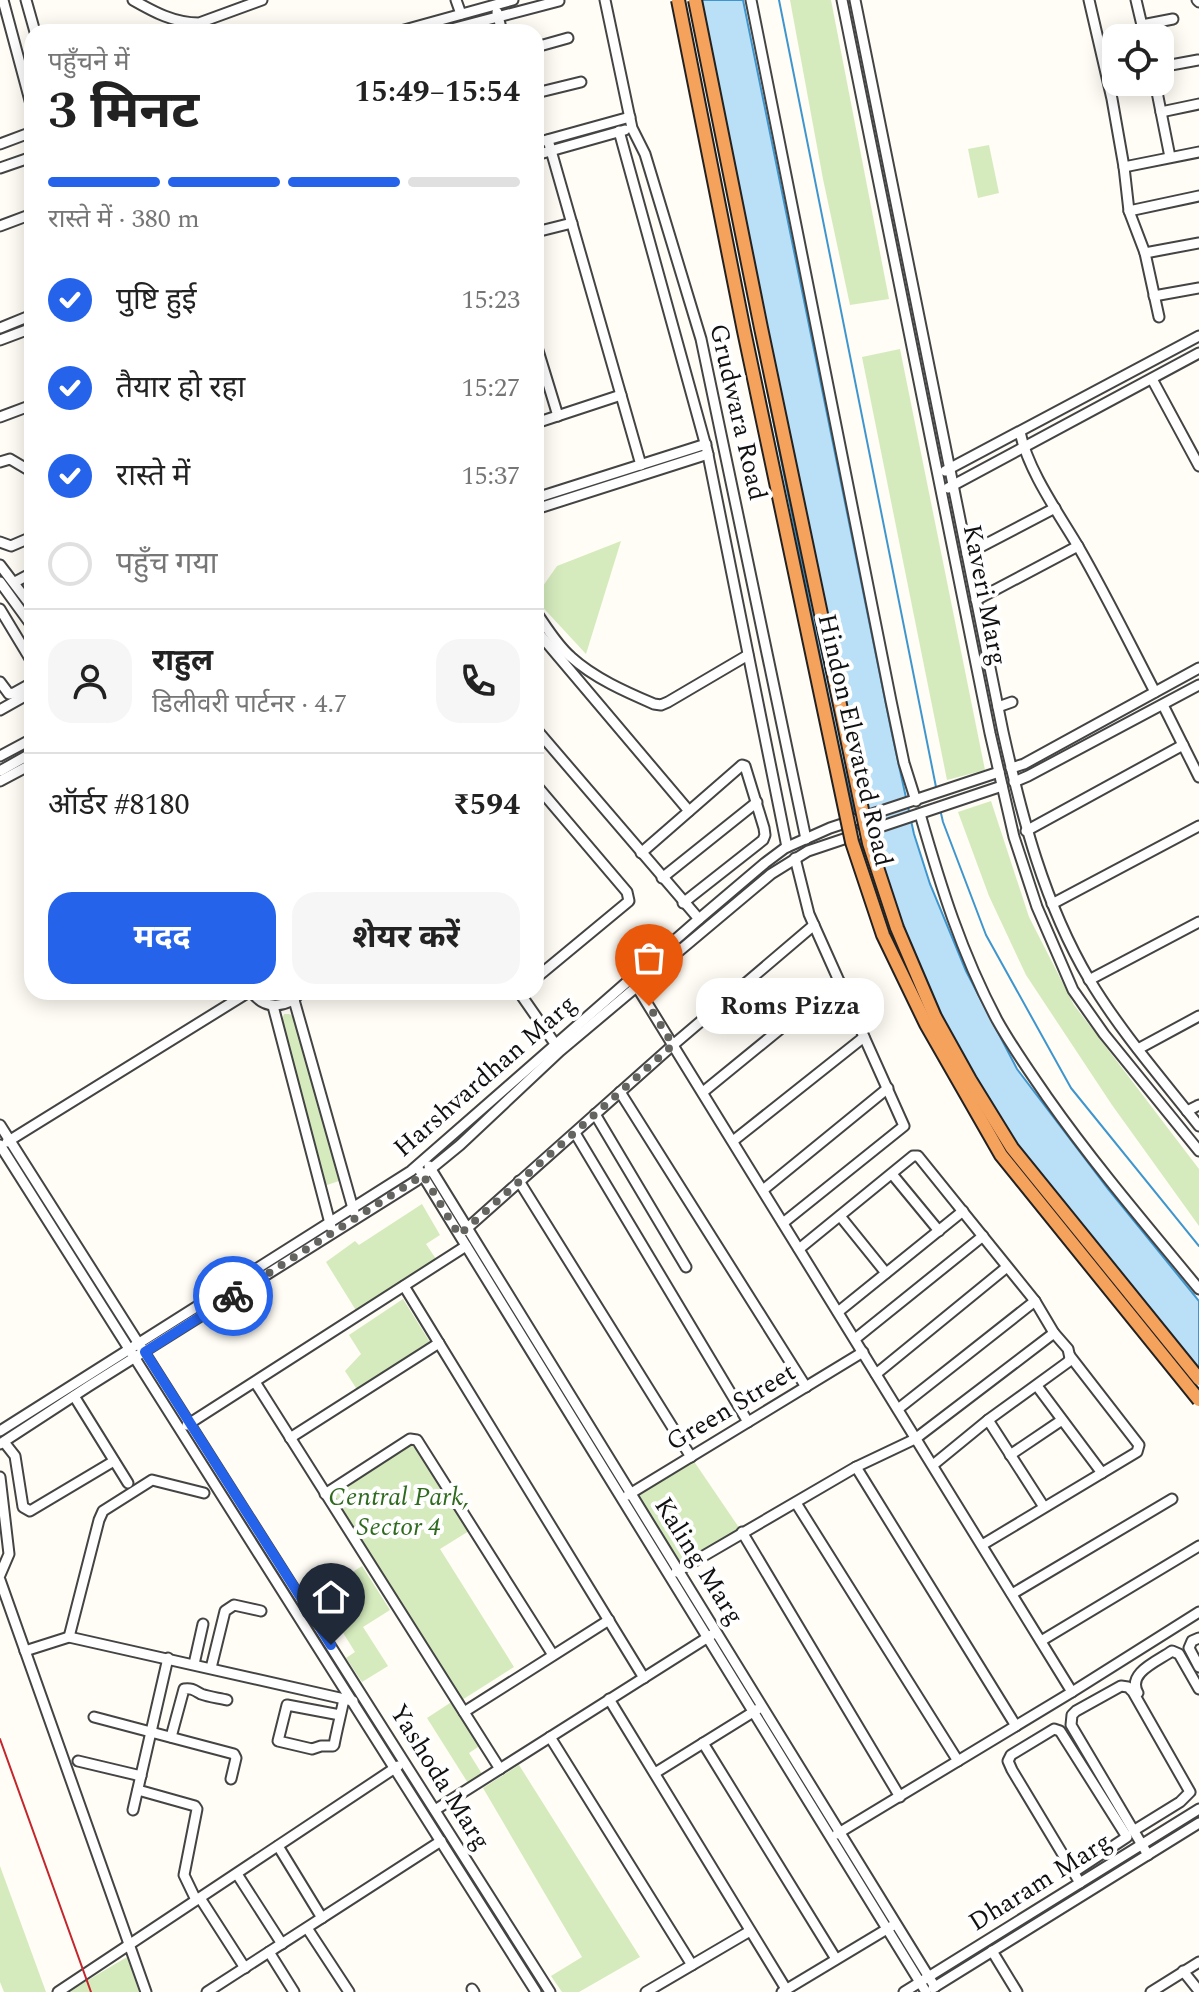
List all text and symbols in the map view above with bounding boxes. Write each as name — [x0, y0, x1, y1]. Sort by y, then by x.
map controls — [1102, 24, 1174, 96]
button: locate — [1102, 24, 1174, 96]
text: पहुँचने में — [48, 42, 130, 82]
text: 15:49–15:54 — [354, 69, 520, 115]
text: 3 मिनट — [48, 72, 199, 151]
text: रास्ते में · 380 m — [48, 199, 200, 239]
text: पुष्टि हुई — [116, 277, 197, 323]
icon: check — [48, 278, 92, 322]
text: 15:23 — [461, 280, 520, 320]
street label: Grudwara Road — [698, 320, 778, 504]
text: तैयार हो रहा — [116, 365, 245, 411]
icon: check — [48, 366, 92, 410]
text: 15:27 — [461, 368, 520, 408]
text: रास्ते में — [116, 453, 190, 499]
icon: check — [48, 454, 92, 498]
text: 15:37 — [461, 456, 520, 496]
street label: Kaveri Marg — [952, 521, 1018, 669]
text: पहुँच गया — [116, 541, 218, 587]
street label: Hindon Elevated Road — [806, 610, 904, 870]
text: राहुल — [152, 638, 213, 684]
button: person — [48, 639, 132, 723]
button: phone — [436, 639, 520, 723]
text: डिलीवरी पार्टनर · 4.7 — [152, 684, 347, 724]
text: ऑर्डर #8180 — [48, 782, 190, 828]
text: ₹594 — [453, 782, 520, 828]
button: मदद — [48, 892, 276, 984]
button: शेयर करें — [292, 892, 520, 984]
pin — [615, 924, 683, 1006]
icon: bag — [627, 936, 671, 980]
callout: Roms Pizza — [697, 978, 885, 1034]
street label: Harshvardhan Marg — [384, 985, 586, 1167]
text: Roms Pizza — [720, 986, 860, 1026]
courier — [193, 1256, 273, 1336]
icon: bike — [211, 1274, 255, 1318]
street label: Green Street — [658, 1352, 804, 1462]
park label: Central Park, Sector 4 — [328, 1477, 470, 1547]
street label: Kaling Marg — [644, 1489, 754, 1633]
pin — [297, 1563, 365, 1645]
icon: home — [309, 1575, 353, 1619]
street label: Yashoda Marg — [379, 1696, 501, 1858]
street label: Dharam Marg — [961, 1822, 1119, 1942]

